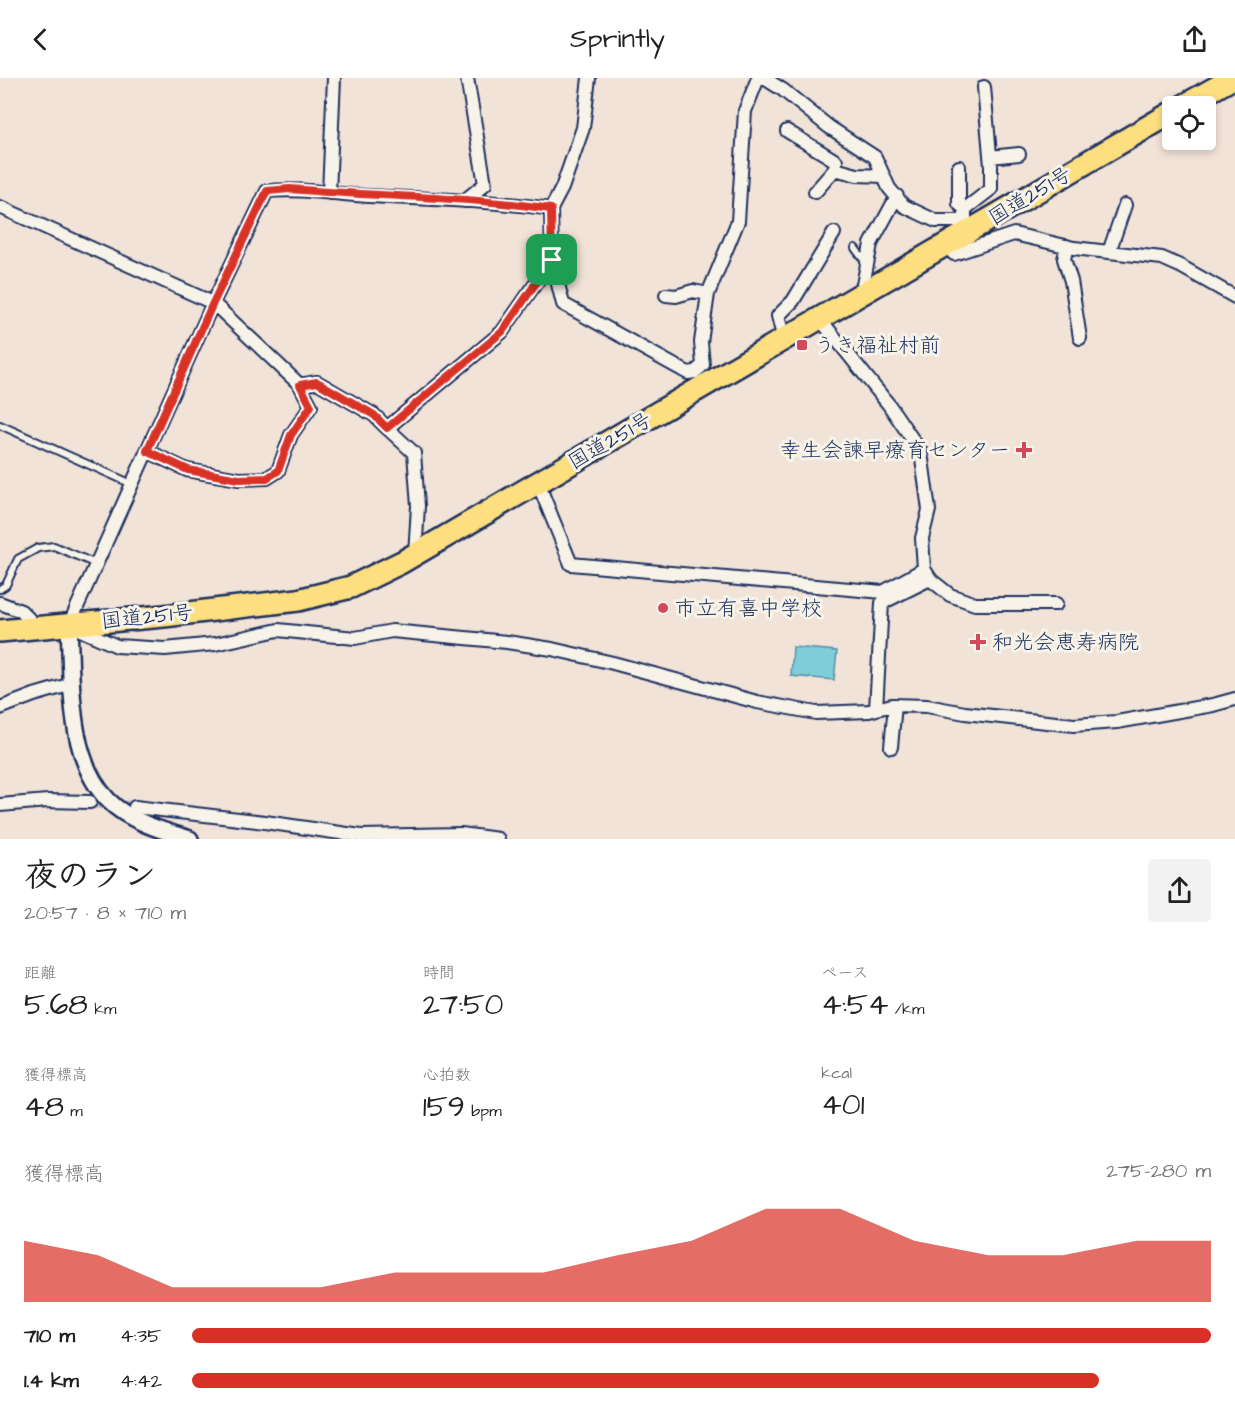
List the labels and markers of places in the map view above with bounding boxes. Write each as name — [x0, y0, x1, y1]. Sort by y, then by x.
pin — [526, 234, 577, 285]
place label: うき福祉村前 — [814, 331, 940, 360]
marker: うき福祉村前 — [795, 338, 809, 352]
place label: 幸生会諫早療育センター — [780, 436, 1010, 465]
marker: 幸生会諫早療育センター — [1015, 441, 1033, 459]
place label: 市立有喜中学校 — [675, 594, 822, 623]
marker: 市立有喜中学校 — [656, 601, 670, 615]
place label: 和光会恵寿病院 — [992, 628, 1139, 657]
marker: 和光会恵寿病院 — [969, 633, 987, 651]

